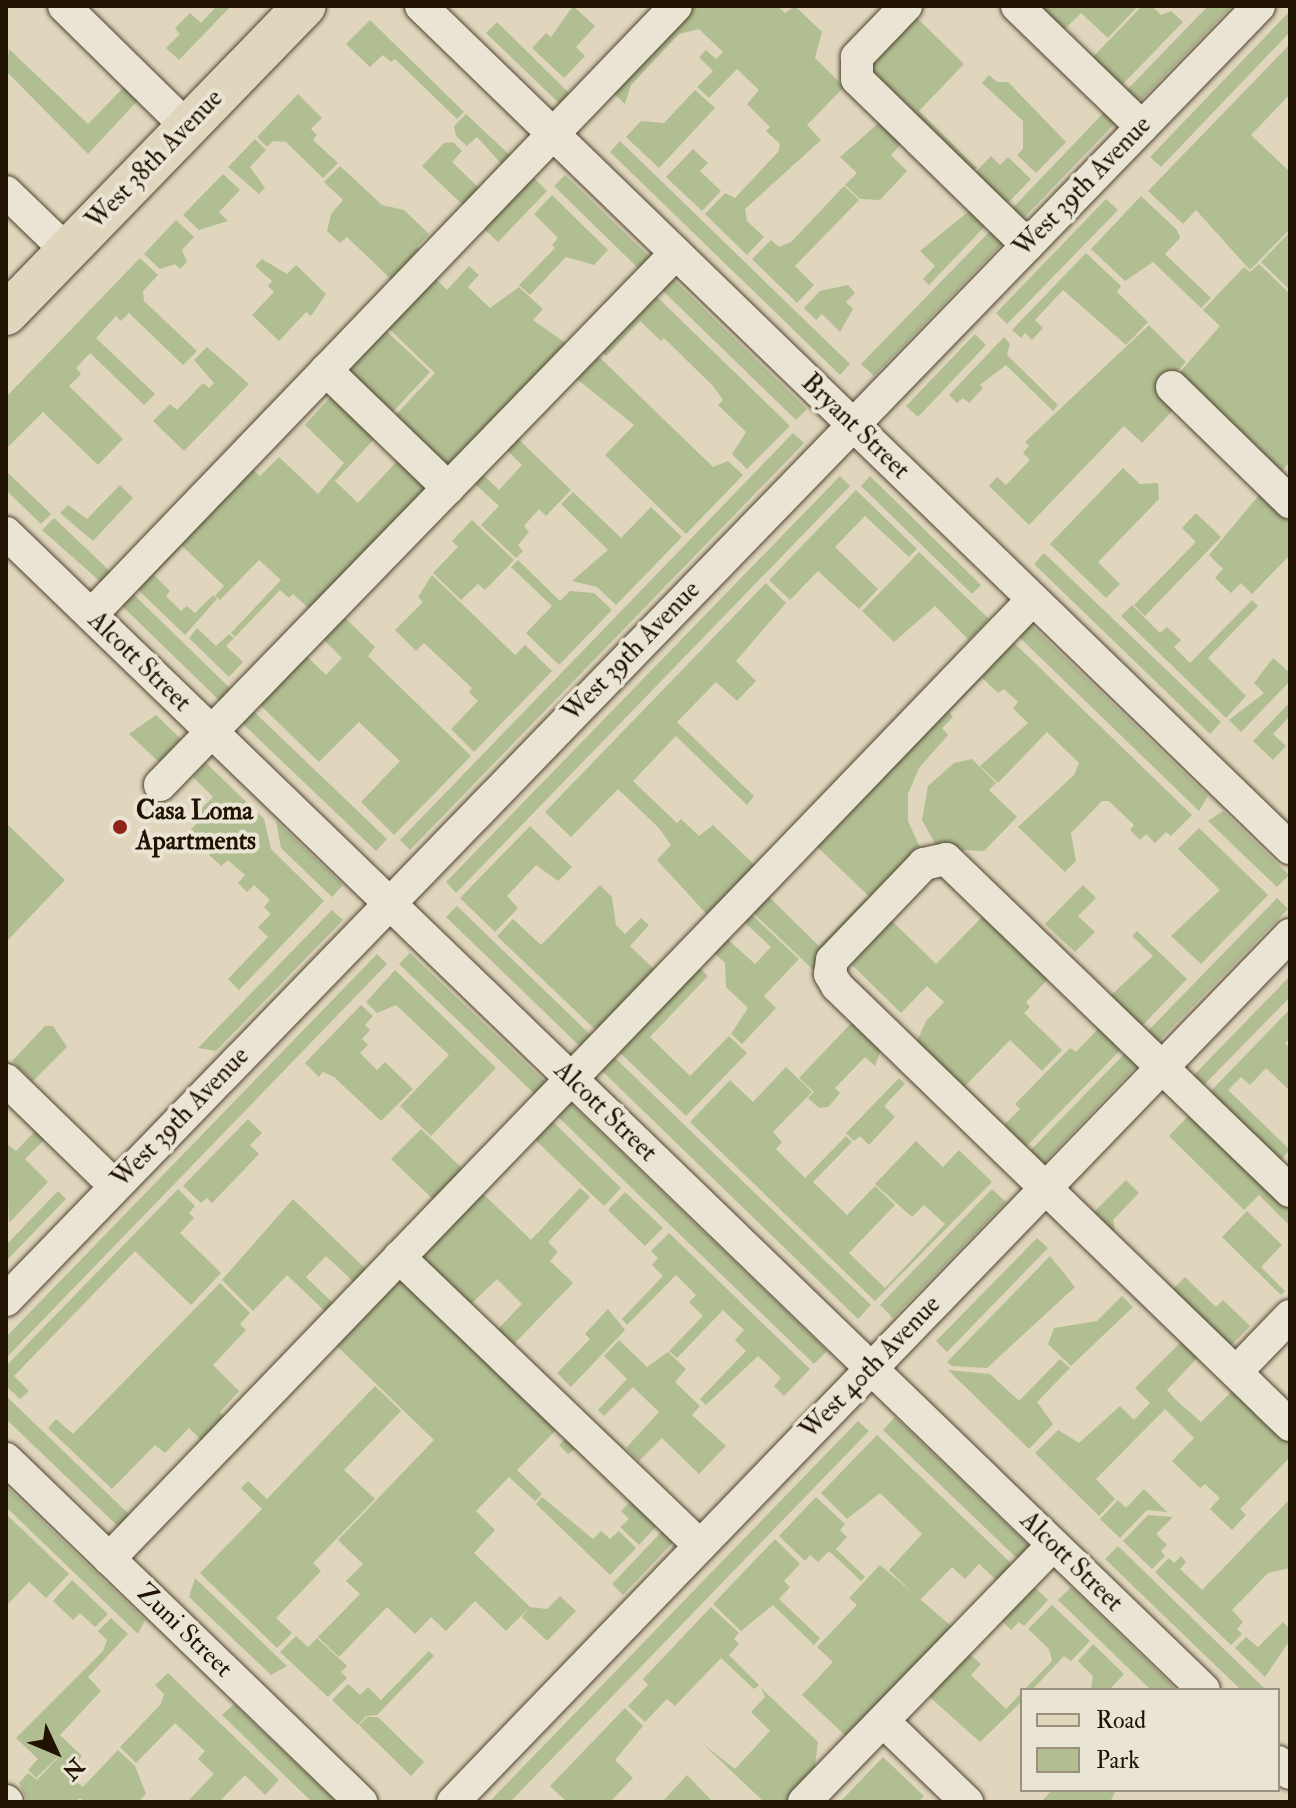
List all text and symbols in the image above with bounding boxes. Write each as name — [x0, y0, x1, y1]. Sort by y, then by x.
street label: West 38th Avenue — [80, 83, 230, 237]
street label: West 39th Avenue — [1008, 110, 1158, 264]
street label: Bryant Street — [794, 368, 916, 486]
street label: West 39th Avenue — [557, 575, 707, 729]
street label: Alcott Street — [81, 605, 197, 719]
place label: Casa Loma Apartments — [136, 796, 256, 858]
marker: Casa Loma Apartments — [111, 818, 129, 836]
street label: West 39th Avenue — [106, 1041, 256, 1195]
street label: Alcott Street — [547, 1055, 663, 1169]
street label: West 40th Avenue — [794, 1290, 948, 1446]
street label: Alcott Street — [1013, 1505, 1129, 1619]
street label: Zuni Street — [129, 1578, 239, 1684]
legend — [1020, 1688, 1280, 1792]
text: Road — [1096, 1705, 1146, 1736]
north arrow — [16, 1712, 96, 1792]
text: Park — [1096, 1745, 1140, 1776]
text: N — [56, 1752, 90, 1785]

